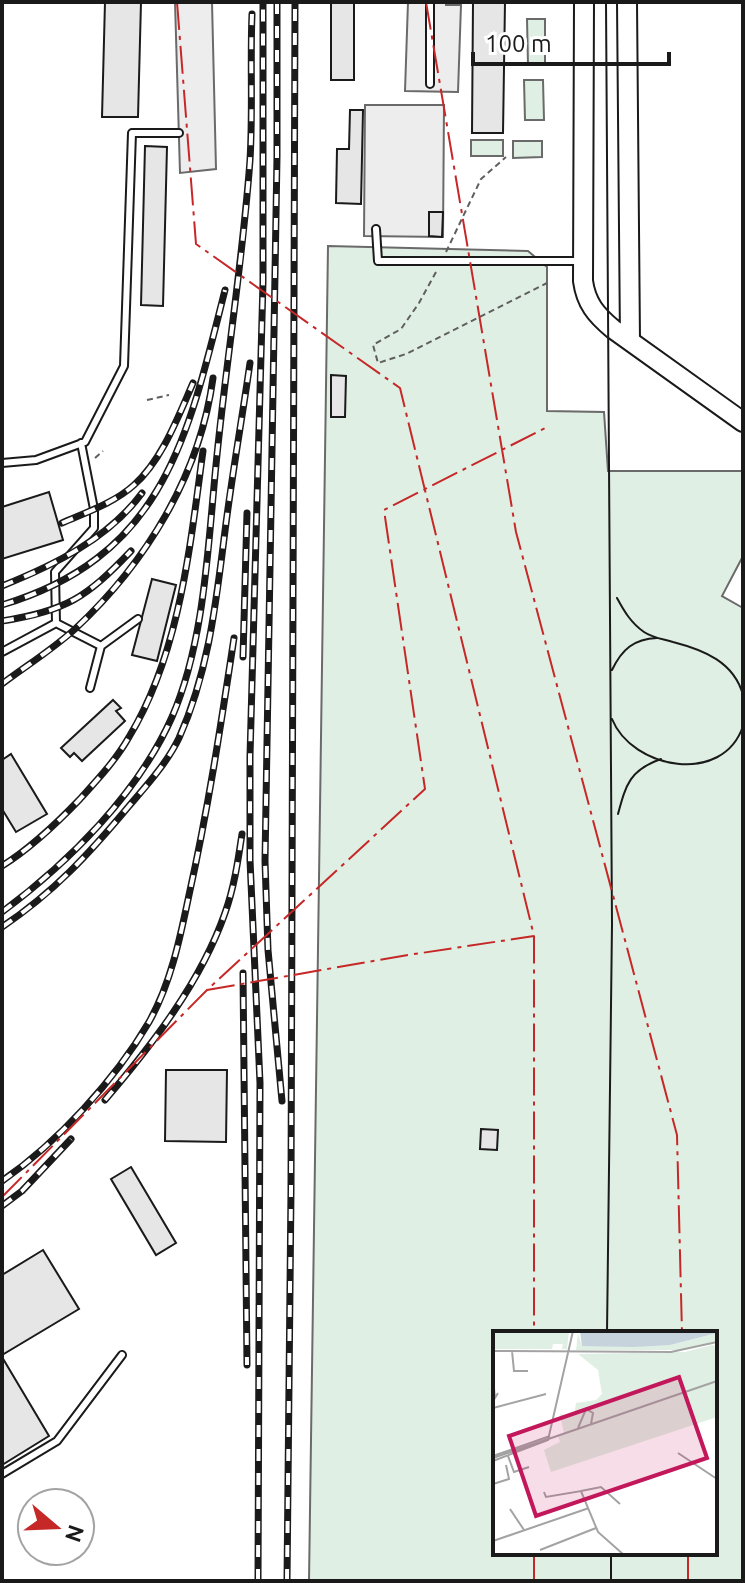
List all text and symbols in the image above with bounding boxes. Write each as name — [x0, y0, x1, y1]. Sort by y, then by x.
scale bar — [473, 16, 669, 66]
text: 100 m — [485, 30, 552, 57]
inset map — [493, 1331, 717, 1555]
north arrow — [16, 1487, 96, 1567]
text: N — [61, 1522, 90, 1546]

